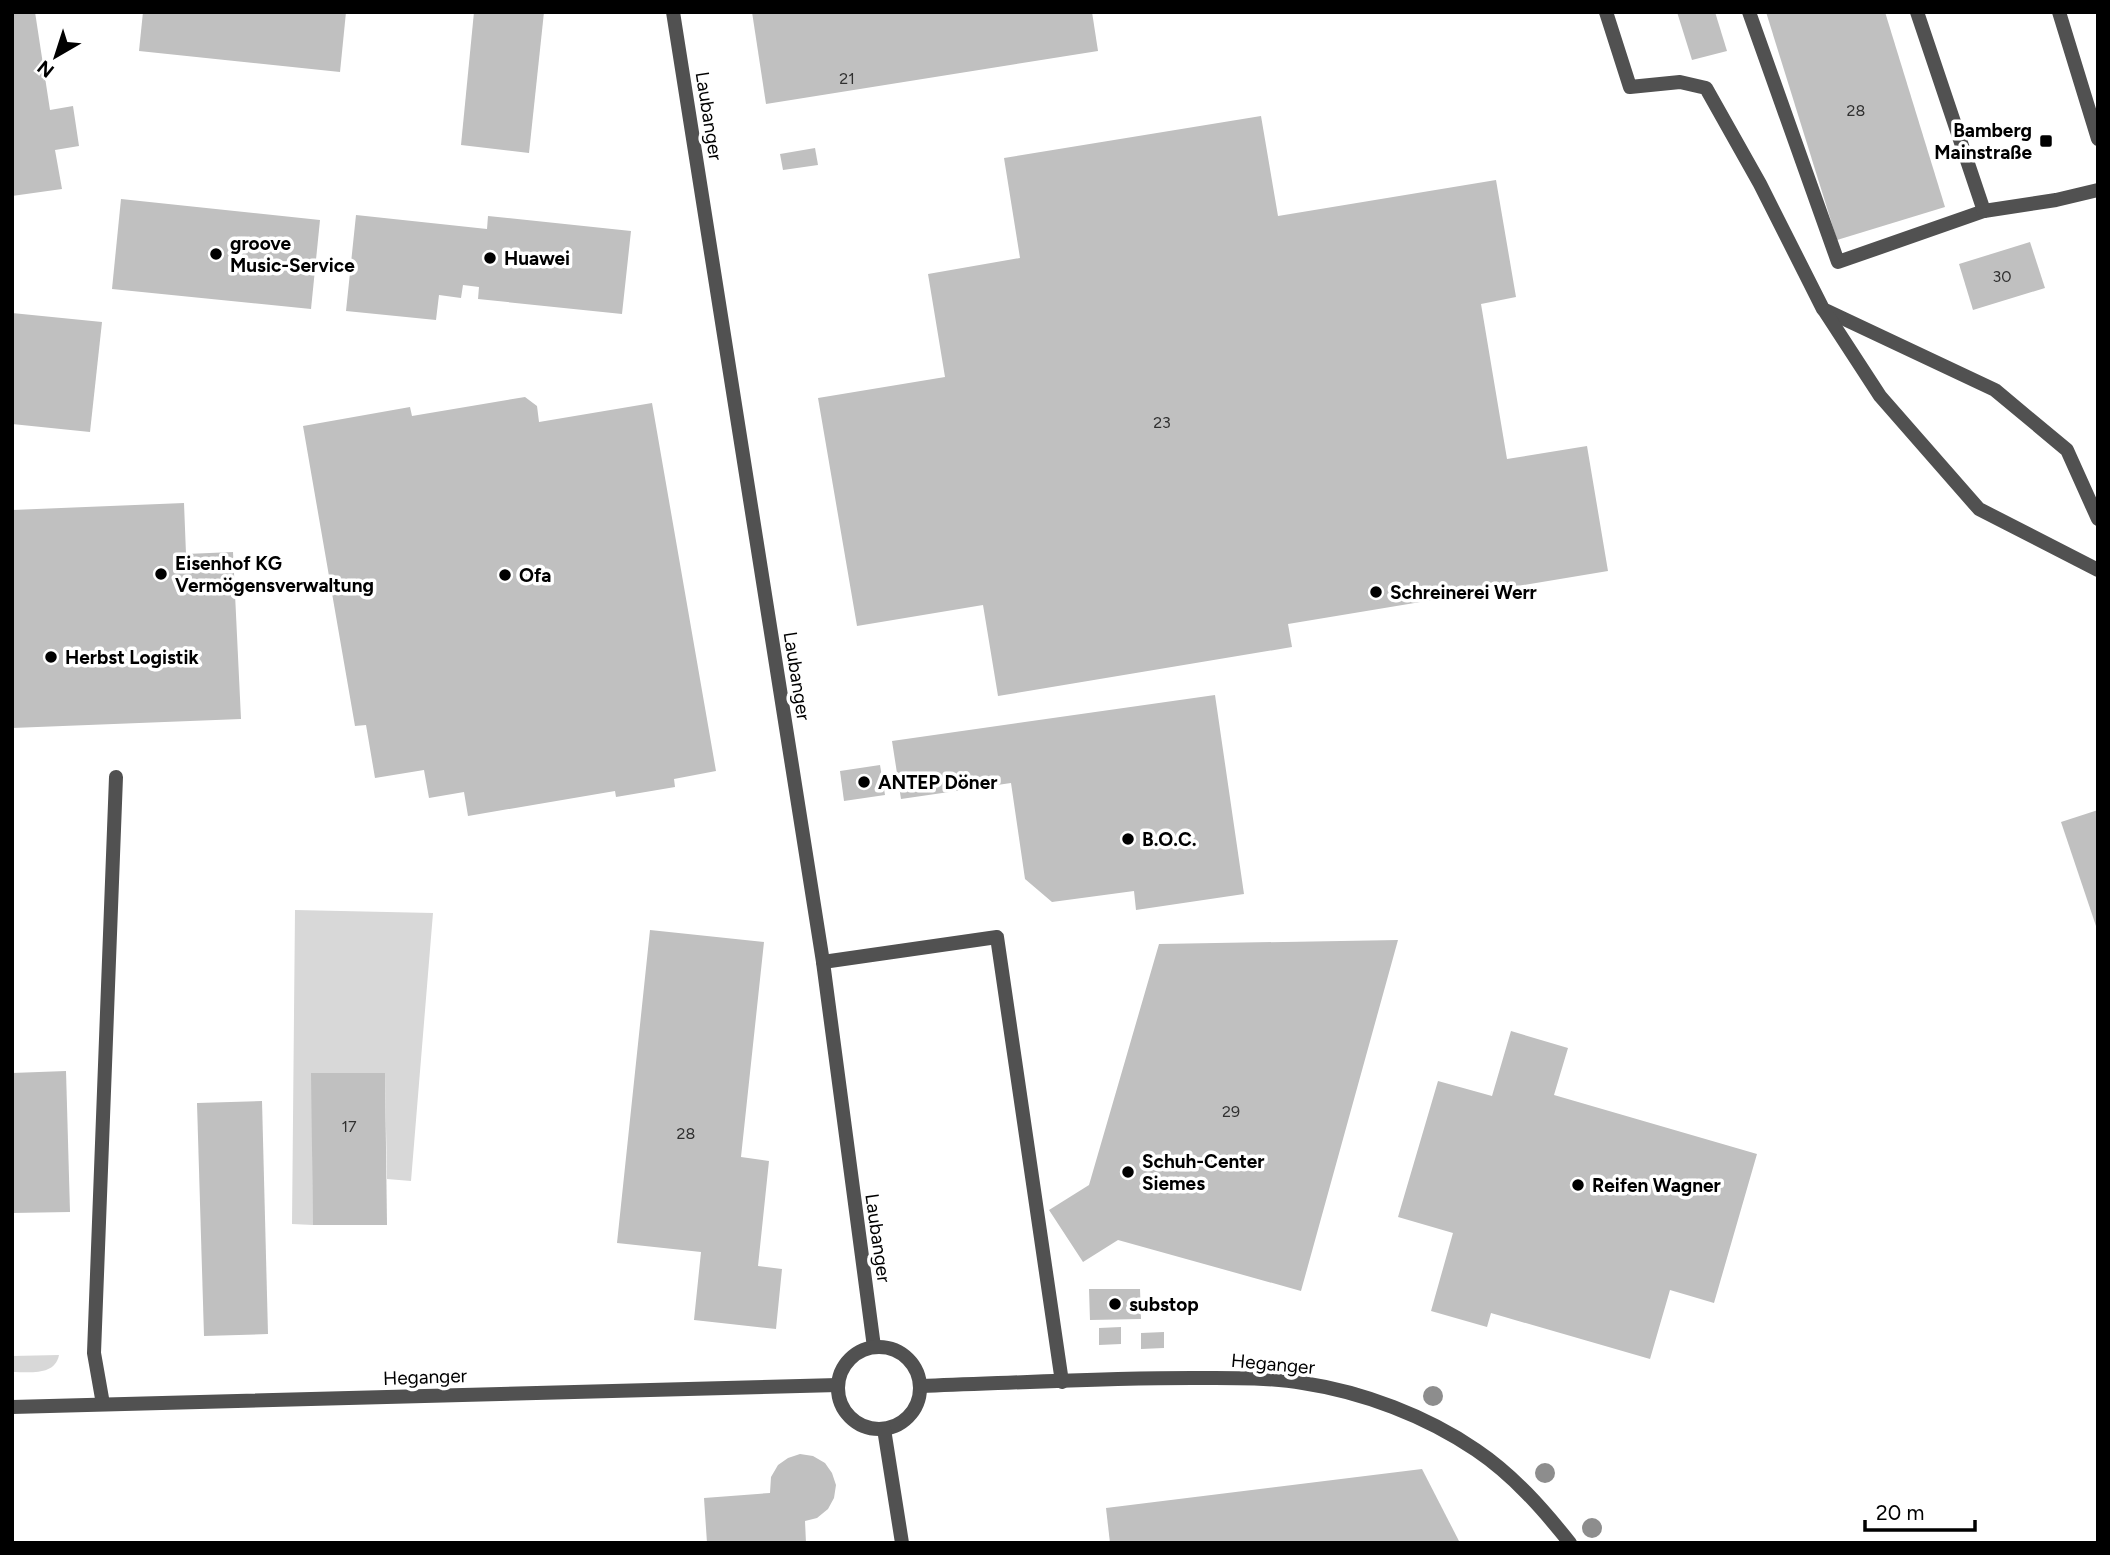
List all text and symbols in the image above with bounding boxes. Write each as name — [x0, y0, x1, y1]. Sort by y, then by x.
north arrow — [21, 21, 91, 91]
text: N — [33, 55, 59, 82]
house number: 21 — [839, 69, 855, 88]
street label: Laubanger — [691, 70, 727, 163]
house number: 28 — [1847, 101, 1865, 120]
place label: Bamberg Mainstraße — [1934, 119, 2032, 164]
marker: Bamberg Mainstraße — [2038, 133, 2054, 149]
place label: groove Music-Service — [230, 232, 355, 277]
marker: groove Music-Service — [208, 246, 224, 262]
place label: Huawei — [504, 247, 570, 270]
marker: Huawei — [482, 250, 498, 266]
house number: 30 — [1993, 267, 2011, 286]
house number: 23 — [1153, 413, 1171, 432]
place label: Eisenhof KG Vermögensverwaltung — [175, 552, 374, 597]
place label: Ofa — [519, 564, 551, 587]
marker: Eisenhof KG Vermögensverwaltung — [153, 566, 169, 582]
marker: Ofa — [497, 567, 513, 583]
place label: Schreinerei Werr — [1390, 581, 1537, 604]
marker: Schreinerei Werr — [1368, 584, 1384, 600]
street label: Laubanger — [779, 630, 815, 723]
place label: Herbst Logistik — [65, 646, 199, 669]
marker: Herbst Logistik — [43, 649, 59, 665]
place label: ANTEP Döner — [878, 771, 997, 794]
marker: ANTEP Döner — [856, 774, 872, 790]
place label: B.O.C. — [1142, 828, 1197, 851]
marker: B.O.C. — [1120, 831, 1136, 847]
house number: 29 — [1222, 1102, 1240, 1121]
house number: 17 — [341, 1117, 357, 1136]
house number: 28 — [677, 1124, 695, 1143]
place label: Schuh-Center Siemes — [1142, 1150, 1264, 1195]
marker: Schuh-Center Siemes — [1120, 1164, 1136, 1180]
place label: Reifen Wagner — [1592, 1174, 1721, 1197]
marker: Reifen Wagner — [1570, 1177, 1586, 1193]
street label: Laubanger — [860, 1192, 896, 1285]
place label: substop — [1129, 1293, 1199, 1316]
marker: substop — [1107, 1296, 1123, 1312]
street label: Heganger — [1230, 1349, 1316, 1379]
street label: Heganger — [383, 1364, 468, 1390]
scale bar — [1865, 1488, 1975, 1532]
text: 20 m — [1876, 1500, 1924, 1525]

